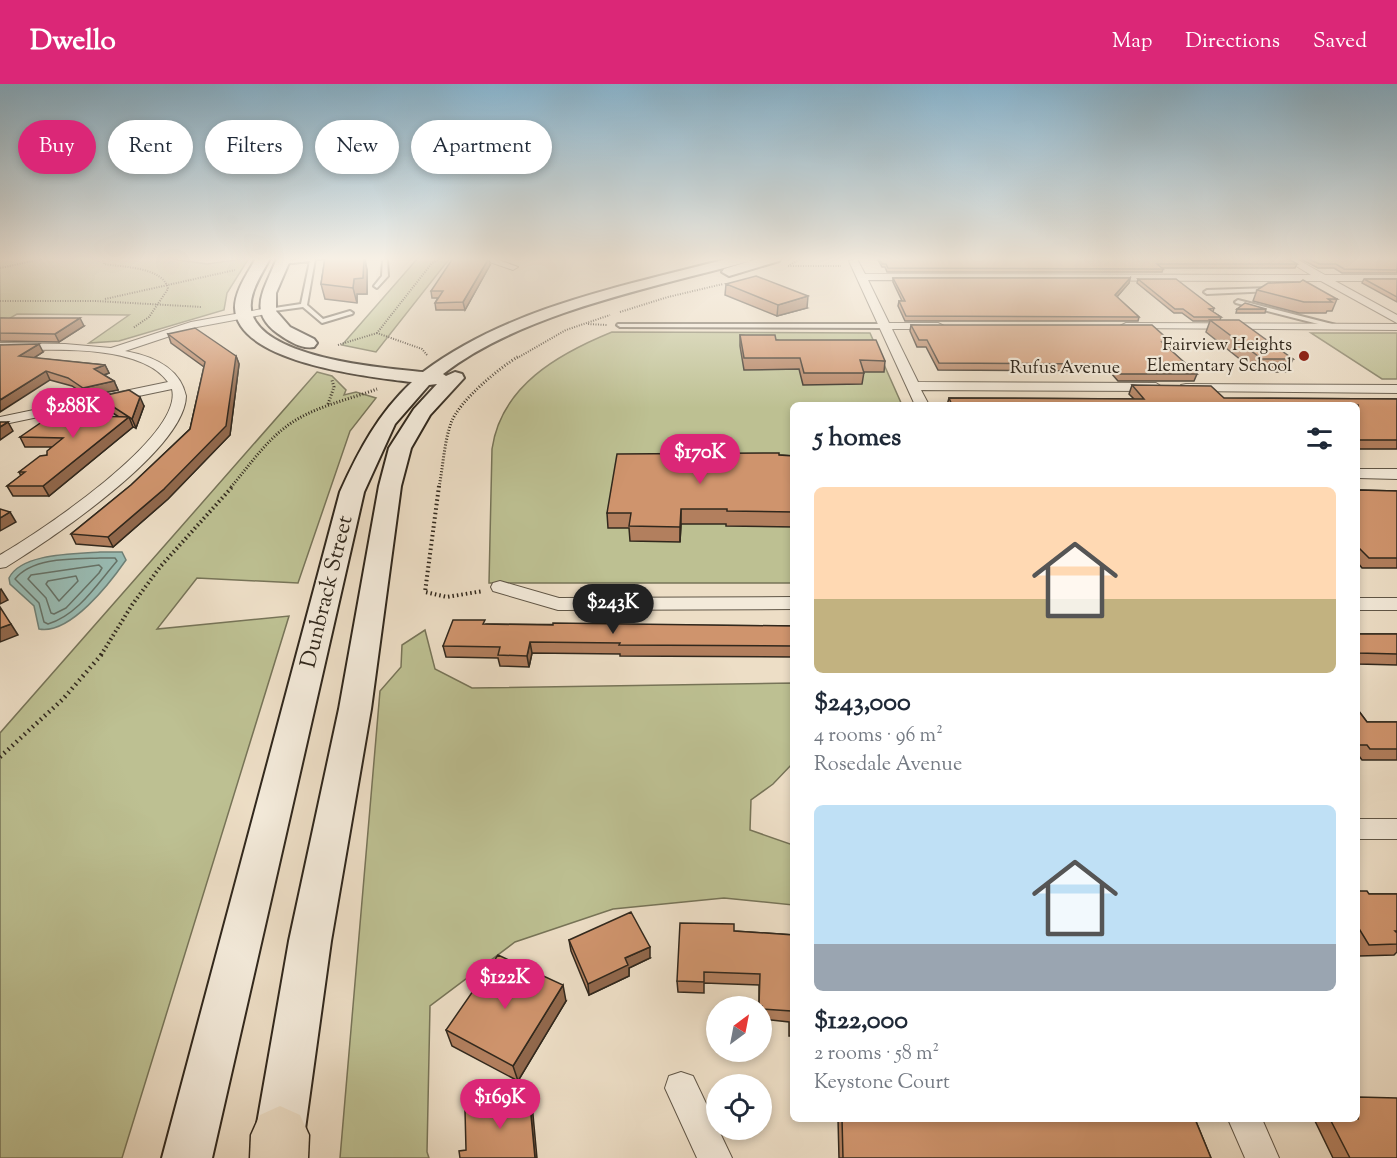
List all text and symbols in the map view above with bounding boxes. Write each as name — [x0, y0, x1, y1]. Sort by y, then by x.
text: Dwello — [30, 22, 116, 62]
text: Map — [1112, 27, 1152, 57]
text: Directions — [1185, 27, 1280, 57]
text: Saved — [1313, 27, 1367, 57]
chip: Buy — [18, 120, 96, 174]
chip: Rent — [108, 120, 193, 174]
chip: Filters — [205, 120, 303, 174]
chip: New — [315, 120, 399, 174]
chip: Apartment — [411, 120, 552, 174]
place label: Fairview Heights Elementary School — [1147, 333, 1292, 380]
marker: Fairview Heights Elementary School — [1297, 349, 1311, 363]
street label: Rufus Avenue — [1010, 356, 1120, 382]
pin: $288K — [31, 388, 115, 439]
text: $288K — [46, 393, 100, 422]
text: 5 homes — [814, 420, 901, 457]
icon: filters — [1303, 422, 1336, 455]
pin: $170K — [658, 434, 742, 485]
text: $170K — [674, 439, 726, 468]
street label: Dunbrack Street — [294, 512, 363, 672]
icon: home — [1021, 526, 1129, 634]
pin: $243K — [571, 584, 655, 635]
text: $243K — [587, 589, 639, 618]
text: $243,000 — [814, 685, 911, 722]
text: 4 rooms · 96 m² — [814, 722, 943, 751]
text: Rosedale Avenue — [814, 751, 962, 780]
icon: home — [1021, 844, 1129, 952]
pin: $122K — [463, 959, 547, 1010]
text: $122K — [480, 964, 530, 993]
north arrow — [706, 996, 772, 1062]
map controls — [706, 996, 772, 1140]
text: $122,000 — [814, 1003, 908, 1040]
text: 2 rooms · 58 m² — [814, 1040, 939, 1069]
text: Keystone Court — [814, 1069, 950, 1098]
button: locate — [706, 1074, 772, 1140]
pin: $169K — [458, 1079, 542, 1130]
text: $169K — [474, 1084, 526, 1113]

